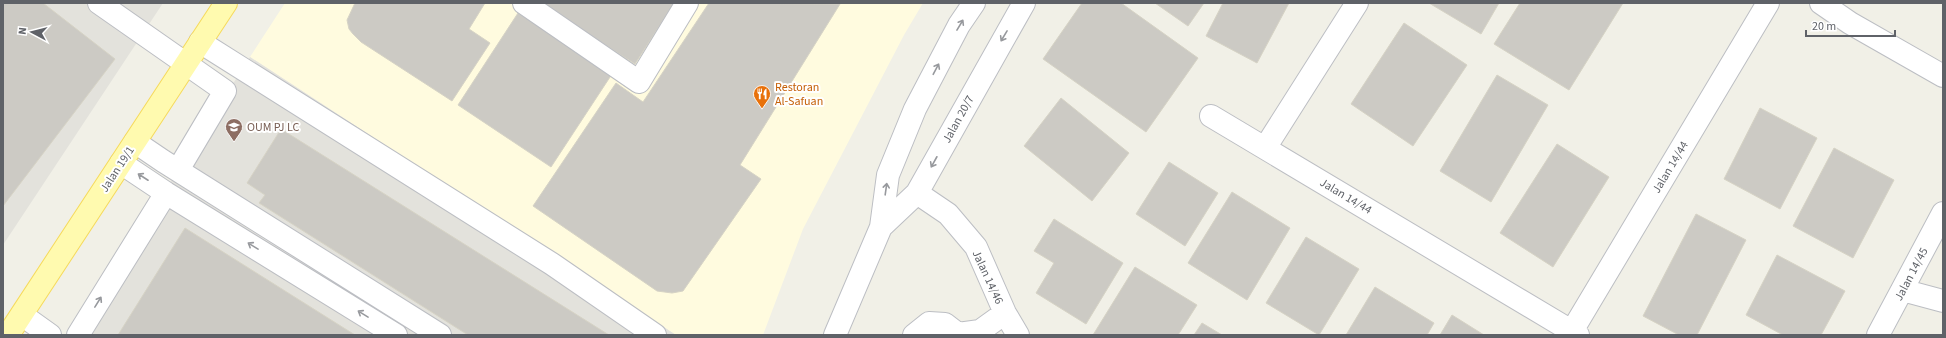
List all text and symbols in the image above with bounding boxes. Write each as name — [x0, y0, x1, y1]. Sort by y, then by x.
north arrow — [12, 12, 52, 52]
scale bar — [1806, 12, 1895, 38]
text: 20 m — [1812, 18, 1836, 35]
one-way arrow — [957, 19, 965, 31]
text: N — [15, 26, 30, 35]
one-way arrow — [1000, 30, 1008, 42]
one-way arrow — [933, 63, 940, 75]
place label: Restoran Al-Safuan — [775, 79, 823, 110]
restaurant icon: Restoran Al-Safuan — [752, 84, 772, 109]
street label: Jalan 20/7 — [938, 92, 978, 146]
school or university icon: OUM PJ LC — [224, 117, 244, 142]
place label: OUM PJ LC — [247, 119, 300, 136]
street label: Jalan 14/44 — [1648, 138, 1693, 196]
street label: Jalan 19/1 — [96, 143, 139, 196]
one-way arrow — [929, 156, 937, 168]
one-way arrow — [137, 173, 148, 181]
street label: Jalan 14/44 — [1317, 174, 1375, 219]
one-way arrow — [882, 182, 890, 195]
one-way arrow — [248, 242, 259, 250]
street label: Jalan 14/45 — [1890, 245, 1933, 304]
street label: Jalan 14/46 — [968, 247, 1008, 307]
one-way arrow — [95, 296, 103, 308]
one-way arrow — [357, 310, 369, 318]

